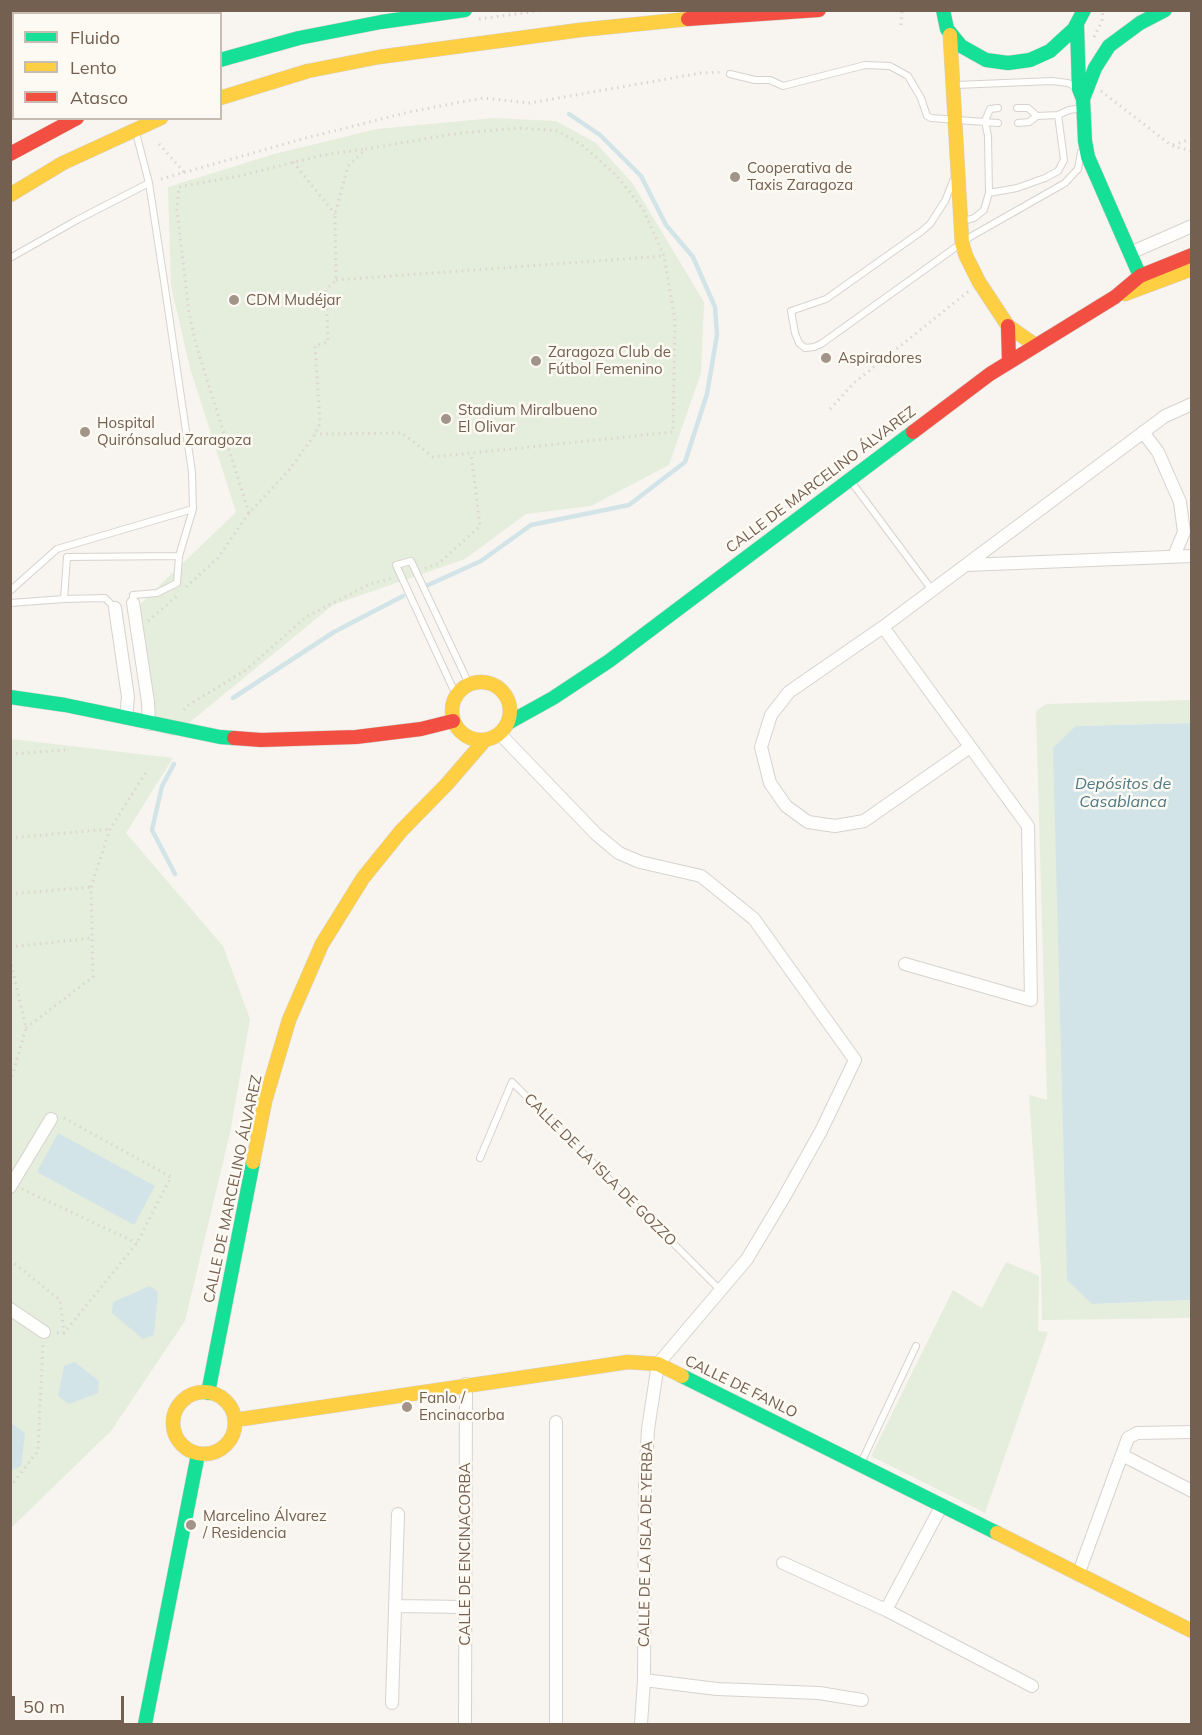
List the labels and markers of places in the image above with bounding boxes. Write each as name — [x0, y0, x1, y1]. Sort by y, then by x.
place label: Cooperativa de Taxis Zaragoza — [747, 159, 853, 194]
marker: Cooperativa de Taxis Zaragoza — [728, 170, 742, 184]
place label: CDM Mudéjar — [246, 291, 341, 309]
marker: CDM Mudéjar — [227, 293, 241, 307]
place label: Zaragoza Club de Fútbol Femenino — [548, 343, 671, 378]
place label: Aspiradores — [838, 349, 922, 367]
marker: Aspiradores — [819, 351, 833, 365]
marker: Zaragoza Club de Fútbol Femenino — [529, 354, 543, 368]
place label: Stadium Miralbueno El Olivar — [458, 401, 597, 436]
marker: Stadium Miralbueno El Olivar — [439, 412, 453, 426]
place label: Hospital Quirónsalud Zaragoza — [97, 414, 251, 449]
marker: Hospital Quirónsalud Zaragoza — [78, 425, 92, 439]
place label: Fanlo / Encinacorba — [419, 1389, 505, 1424]
marker: Fanlo / Encinacorba — [400, 1400, 414, 1414]
place label: Marcelino Álvarez / Residencia — [203, 1507, 327, 1542]
marker: Marcelino Álvarez / Residencia — [184, 1518, 198, 1532]

